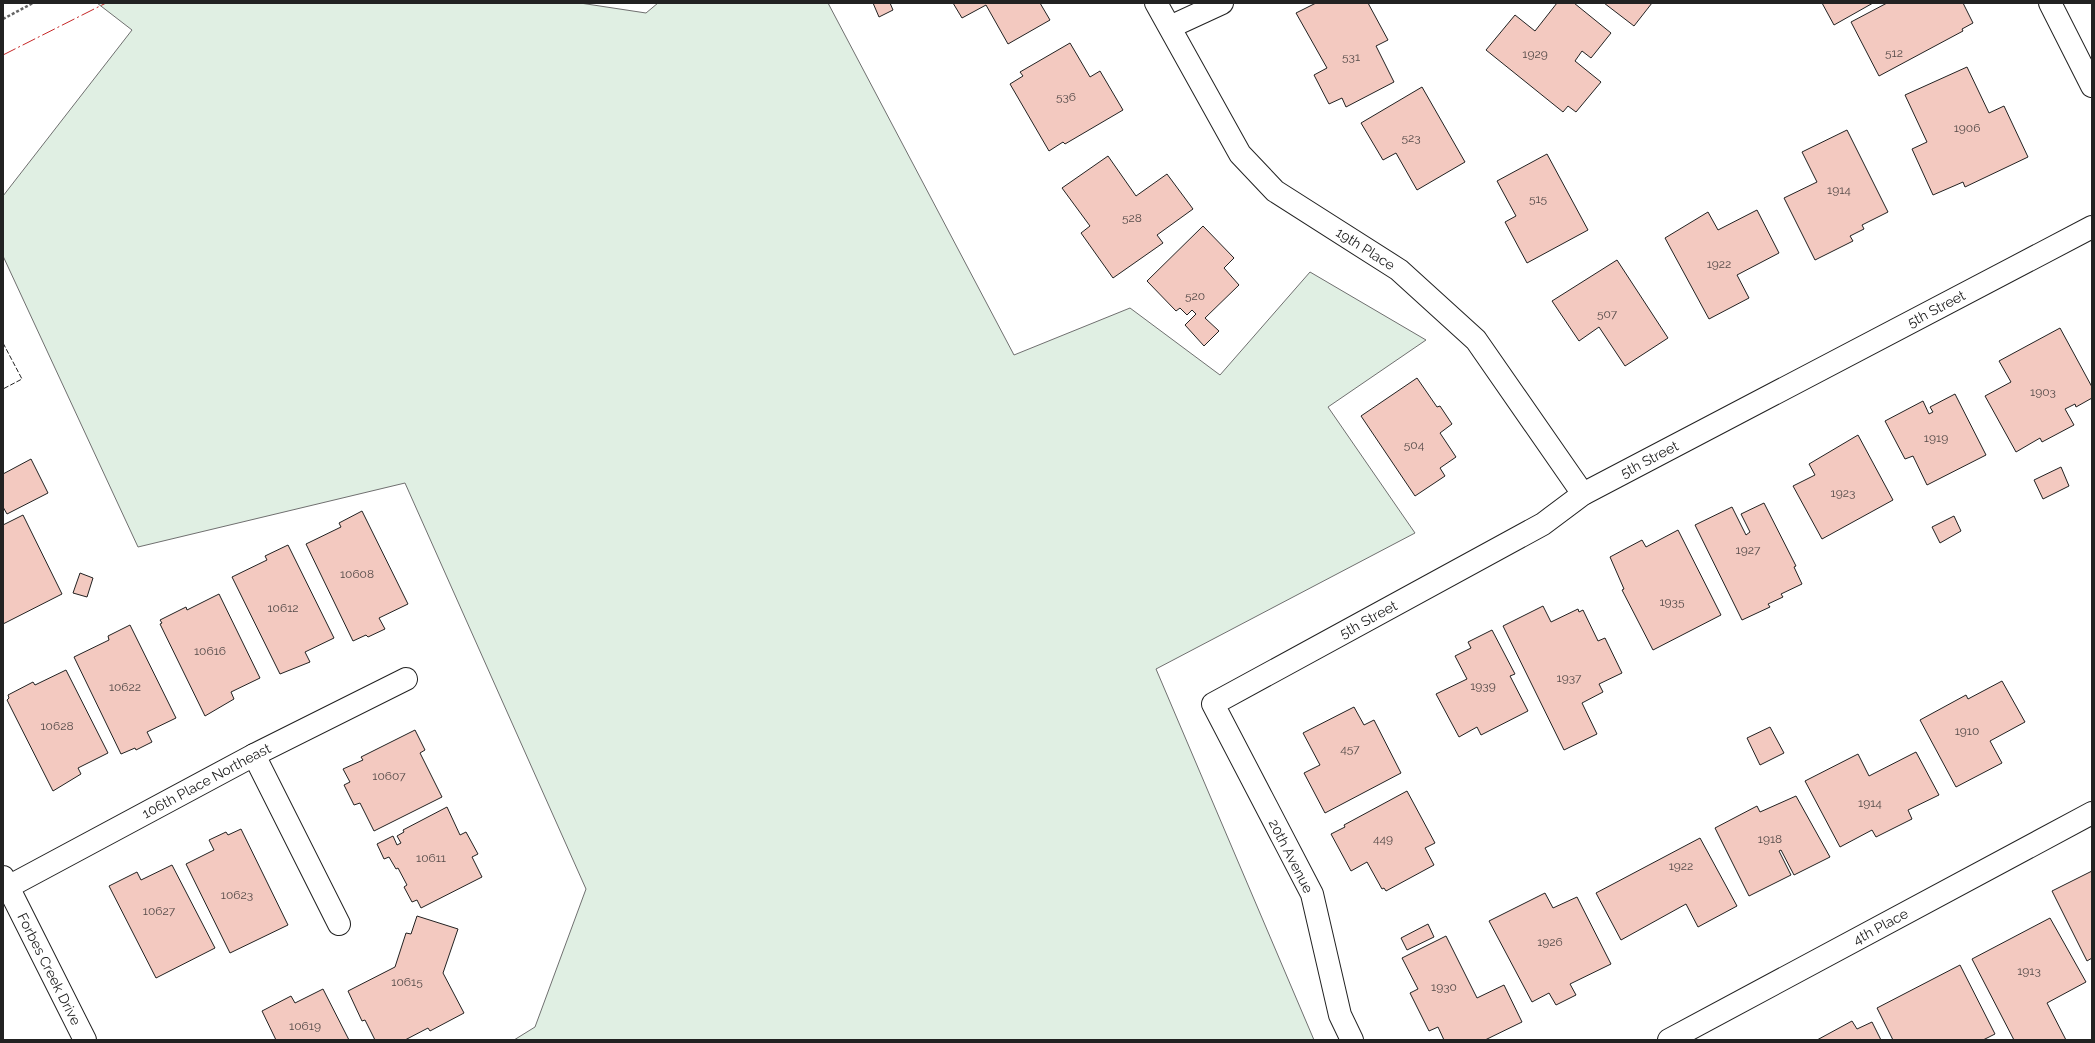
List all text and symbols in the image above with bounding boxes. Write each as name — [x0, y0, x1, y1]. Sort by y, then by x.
house number: 512 — [1885, 46, 1903, 60]
house number: 1929 — [1522, 47, 1548, 61]
house number: 531 — [1342, 50, 1360, 64]
house number: 536 — [1056, 90, 1076, 104]
house number: 1906 — [1954, 121, 1980, 135]
house number: 523 — [1401, 131, 1421, 145]
house number: 1914 — [1827, 183, 1851, 197]
house number: 515 — [1529, 192, 1548, 206]
house number: 528 — [1122, 211, 1142, 225]
street label: 19th Place — [1333, 224, 1398, 273]
house number: 1922 — [1707, 257, 1731, 271]
street label: 5th Street — [1905, 287, 1968, 330]
house number: 520 — [1185, 289, 1205, 303]
house number: 507 — [1597, 307, 1618, 321]
house number: 1903 — [2030, 385, 2056, 399]
house number: 1919 — [1924, 431, 1948, 445]
street label: 5th Street — [1618, 437, 1681, 481]
house number: 504 — [1404, 438, 1425, 452]
house number: 1923 — [1831, 486, 1855, 500]
house number: 1927 — [1736, 543, 1761, 557]
house number: 10608 — [340, 567, 374, 581]
house number: 1935 — [1659, 595, 1685, 609]
street label: 5th Street — [1337, 597, 1400, 641]
house number: 10612 — [267, 601, 299, 615]
house number: 10616 — [194, 644, 226, 658]
house number: 1937 — [1557, 671, 1582, 685]
house number: 1939 — [1470, 679, 1496, 693]
house number: 10622 — [109, 680, 141, 694]
house number: 10628 — [40, 719, 74, 733]
house number: 1910 — [1955, 724, 1979, 738]
street label: 106th Place Northeast — [139, 740, 273, 822]
house number: 457 — [1340, 742, 1360, 756]
house number: 10607 — [372, 769, 406, 783]
house number: 1914 — [1858, 796, 1882, 810]
street label: 20th Avenue — [1265, 816, 1317, 896]
house number: 449 — [1373, 832, 1393, 846]
house number: 1918 — [1758, 832, 1782, 846]
house number: 10611 — [416, 851, 446, 865]
house number: 1922 — [1669, 859, 1693, 873]
house number: 10623 — [221, 888, 253, 902]
house number: 10627 — [143, 904, 176, 918]
street label: 4th Place — [1850, 905, 1911, 948]
street label: Forbes Creek Drive — [14, 910, 84, 1028]
house number: 1926 — [1537, 935, 1563, 949]
house number: 1913 — [2017, 964, 2041, 978]
house number: 10615 — [391, 975, 423, 989]
house number: 1930 — [1431, 980, 1457, 994]
house number: 10619 — [289, 1019, 321, 1033]

